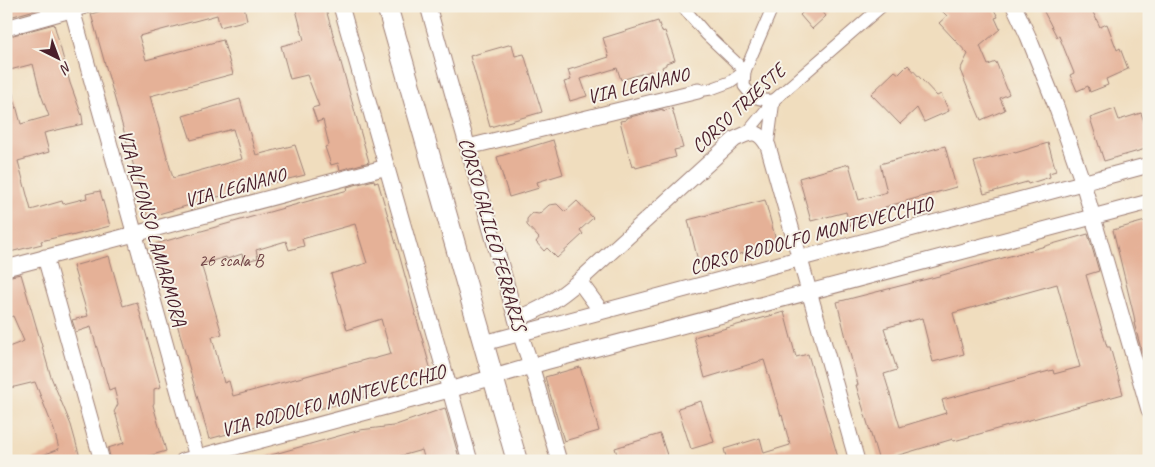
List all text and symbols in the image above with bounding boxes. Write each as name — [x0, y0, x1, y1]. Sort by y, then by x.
north arrow — [32, 32, 82, 82]
street label: CORSO TRIESTE — [686, 56, 793, 158]
text: N — [56, 58, 75, 78]
street label: VIA LEGNANO — [585, 61, 693, 109]
street label: VIA ALFONSO LAMARMORA — [113, 127, 193, 330]
street label: CORSO GALILEO FERRARIS — [453, 135, 533, 336]
street label: VIA LEGNANO — [182, 161, 290, 213]
street label: CORSO RODOLFO MONTEVECCHIO — [687, 190, 937, 280]
house number: 26 scala B — [199, 249, 265, 271]
street label: VIA RODOLFO MONTEVECCHIO — [218, 358, 450, 442]

